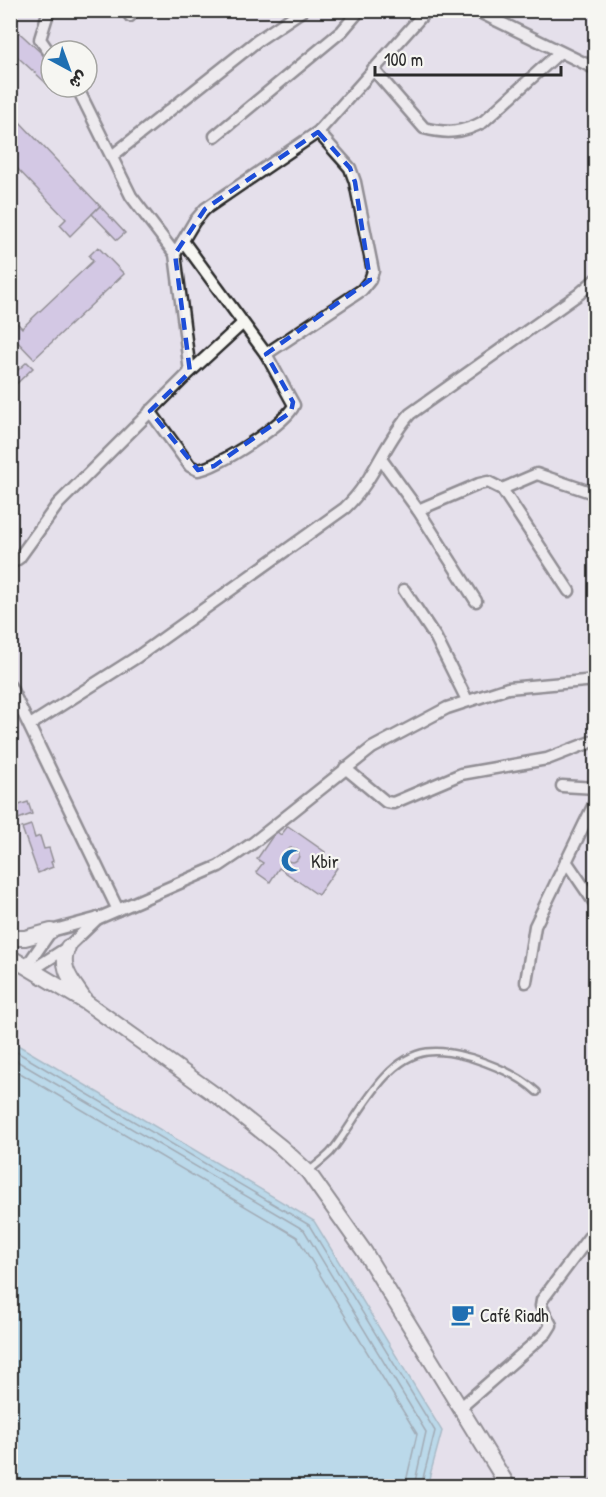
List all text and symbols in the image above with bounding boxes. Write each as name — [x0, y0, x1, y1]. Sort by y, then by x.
north arrow — [39, 39, 99, 99]
scale bar — [375, 39, 561, 77]
text: 100 m — [384, 47, 423, 72]
text: ش — [65, 66, 93, 94]
mosque icon: Kbir — [280, 848, 306, 874]
place label: Kbir — [311, 849, 339, 874]
cafe icon: Café Riadh — [449, 1302, 475, 1328]
place label: Café Riadh — [480, 1303, 549, 1328]

